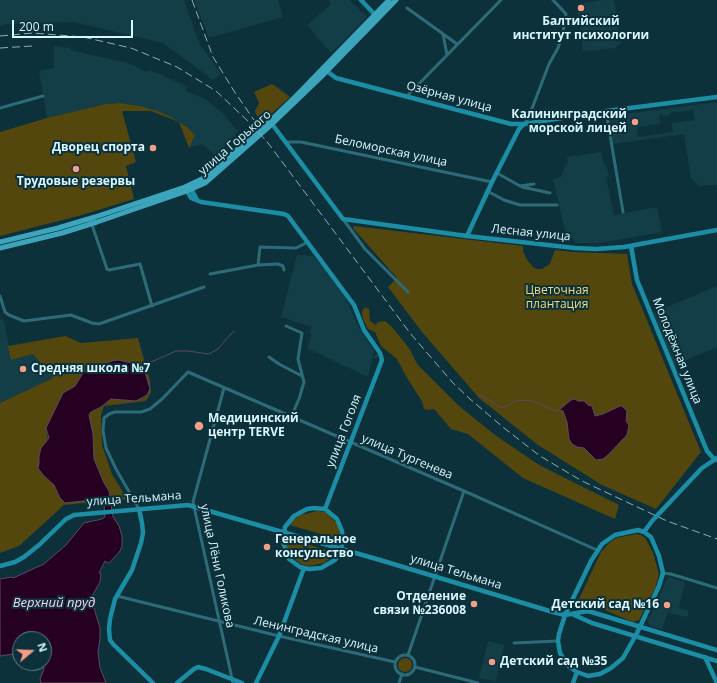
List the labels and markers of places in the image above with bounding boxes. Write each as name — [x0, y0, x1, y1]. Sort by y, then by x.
marker: Балтийский институт психологии — [576, 3, 586, 13]
place label: Балтийский институт психологии — [513, 15, 649, 43]
place label: Калининградский морской лицей — [511, 108, 627, 136]
marker: Калининградский морской лицей — [630, 117, 640, 127]
place label: Дворец спорта — [52, 141, 145, 155]
marker: Дворец спорта — [148, 143, 158, 153]
marker: Трудовые резервы — [71, 164, 81, 174]
place label: Трудовые резервы — [17, 175, 135, 189]
place label: Средняя школа №7 — [31, 362, 150, 376]
marker: Средняя школа №7 — [18, 364, 28, 374]
place label: Медицинский центр TERVE — [208, 412, 299, 440]
marker: Медицинский центр TERVE — [193, 420, 205, 432]
place label: Генеральное консульство — [275, 533, 356, 561]
marker: Генеральное консульство — [262, 542, 272, 552]
place label: Отделение связи №236008 — [373, 590, 466, 618]
place label: Детский сад №16 — [552, 598, 659, 612]
marker: Отделение связи №236008 — [469, 599, 479, 609]
marker: Детский сад №16 — [662, 600, 672, 610]
place label: Детский сад №35 — [500, 655, 607, 669]
marker: Детский сад №35 — [487, 657, 497, 667]

